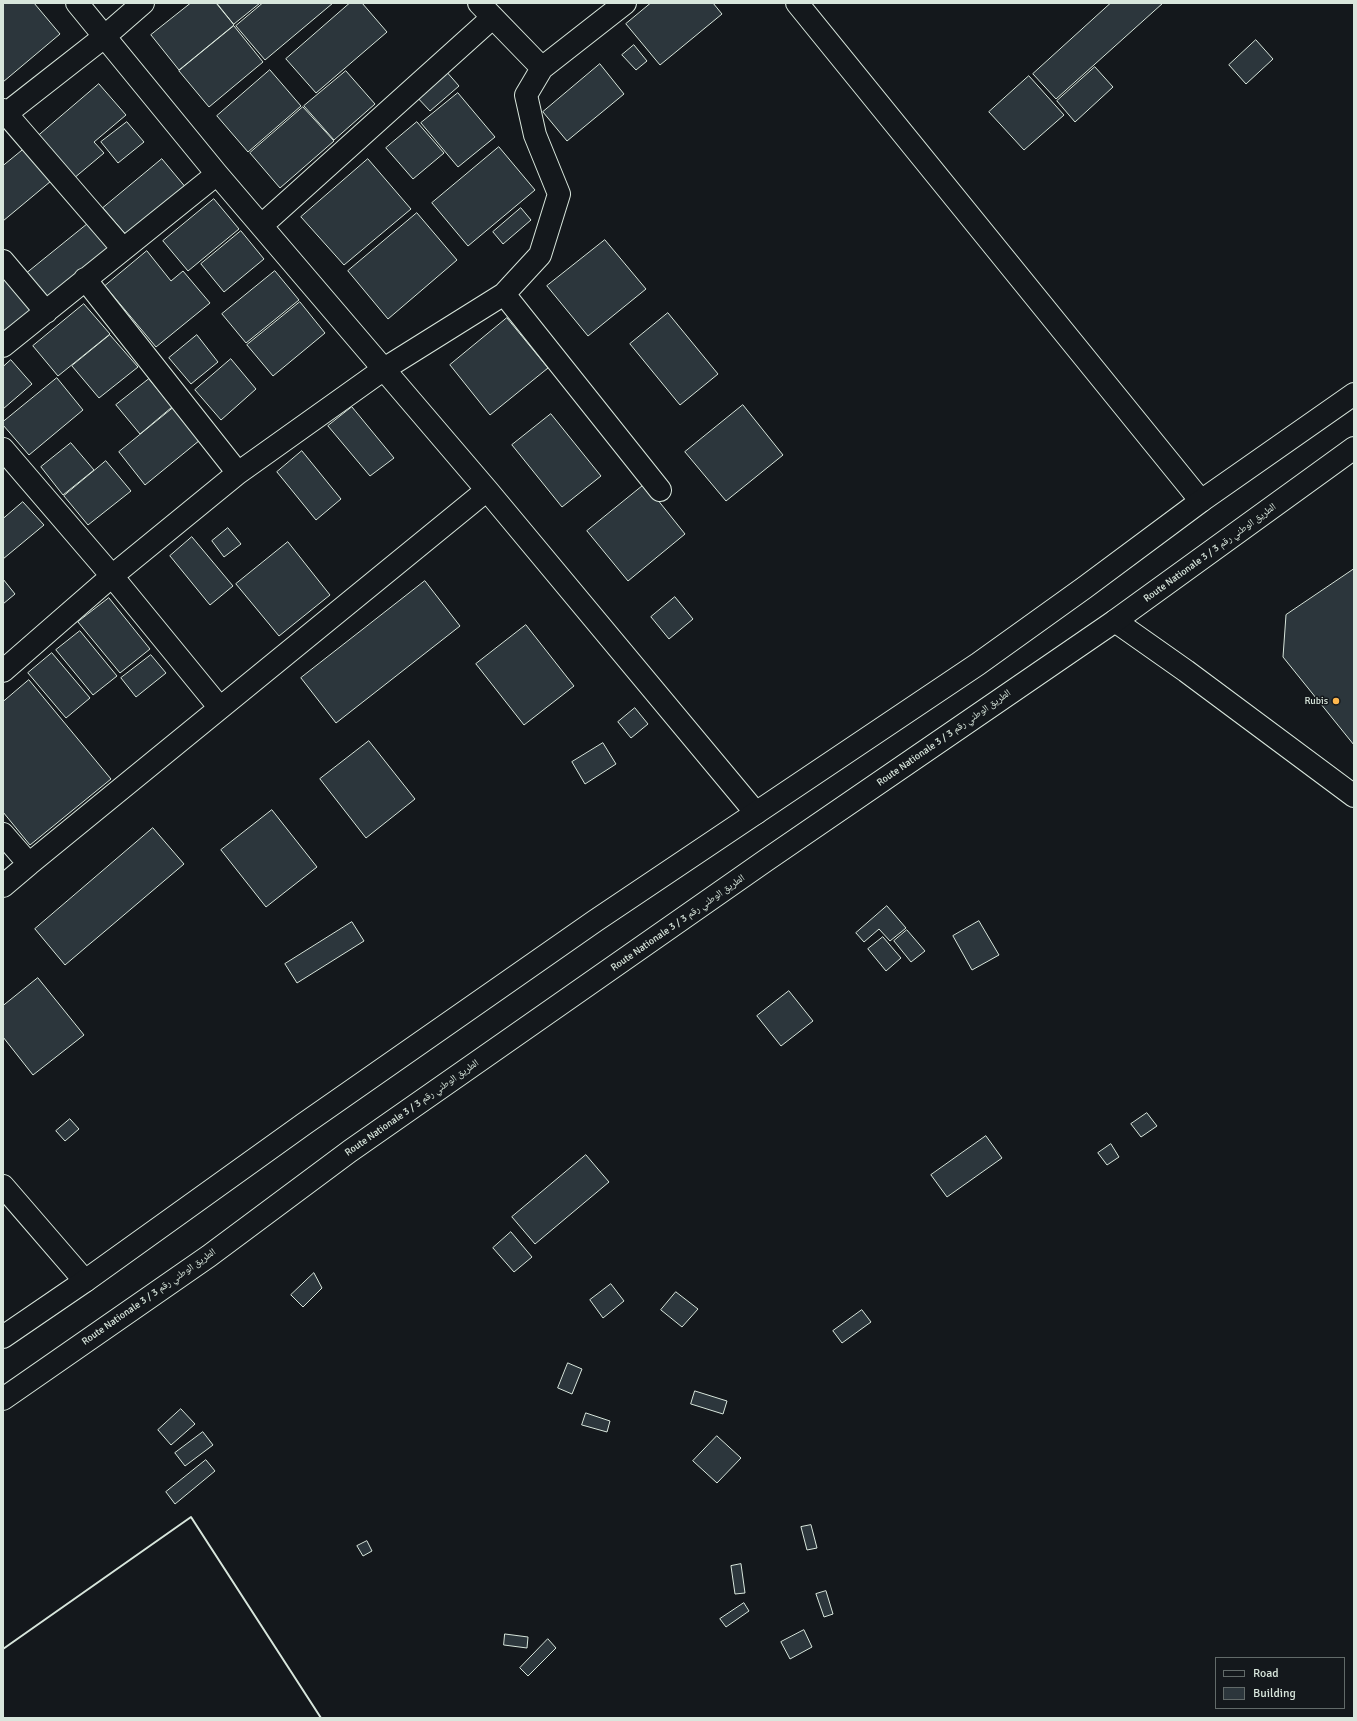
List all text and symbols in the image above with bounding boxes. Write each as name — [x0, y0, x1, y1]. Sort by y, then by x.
street label: Route Nationale 3 / الطريق الوطني رقم 3 — [1142, 501, 1278, 605]
street label: Route Nationale 3 / الطريق الوطني رقم 3 — [875, 687, 1013, 789]
place label: Rubis — [1304, 695, 1328, 707]
marker: Rubis — [1331, 696, 1341, 706]
street label: Route Nationale 3 / الطريق الوطني رقم 3 — [609, 872, 747, 974]
street label: Route Nationale 3 / الطريق الوطني رقم 3 — [343, 1057, 481, 1159]
street label: Route Nationale 3 / الطريق الوطني رقم 3 — [80, 1246, 218, 1348]
legend — [1215, 1657, 1345, 1709]
text: Road — [1253, 1666, 1279, 1681]
text: Building — [1253, 1686, 1296, 1701]

